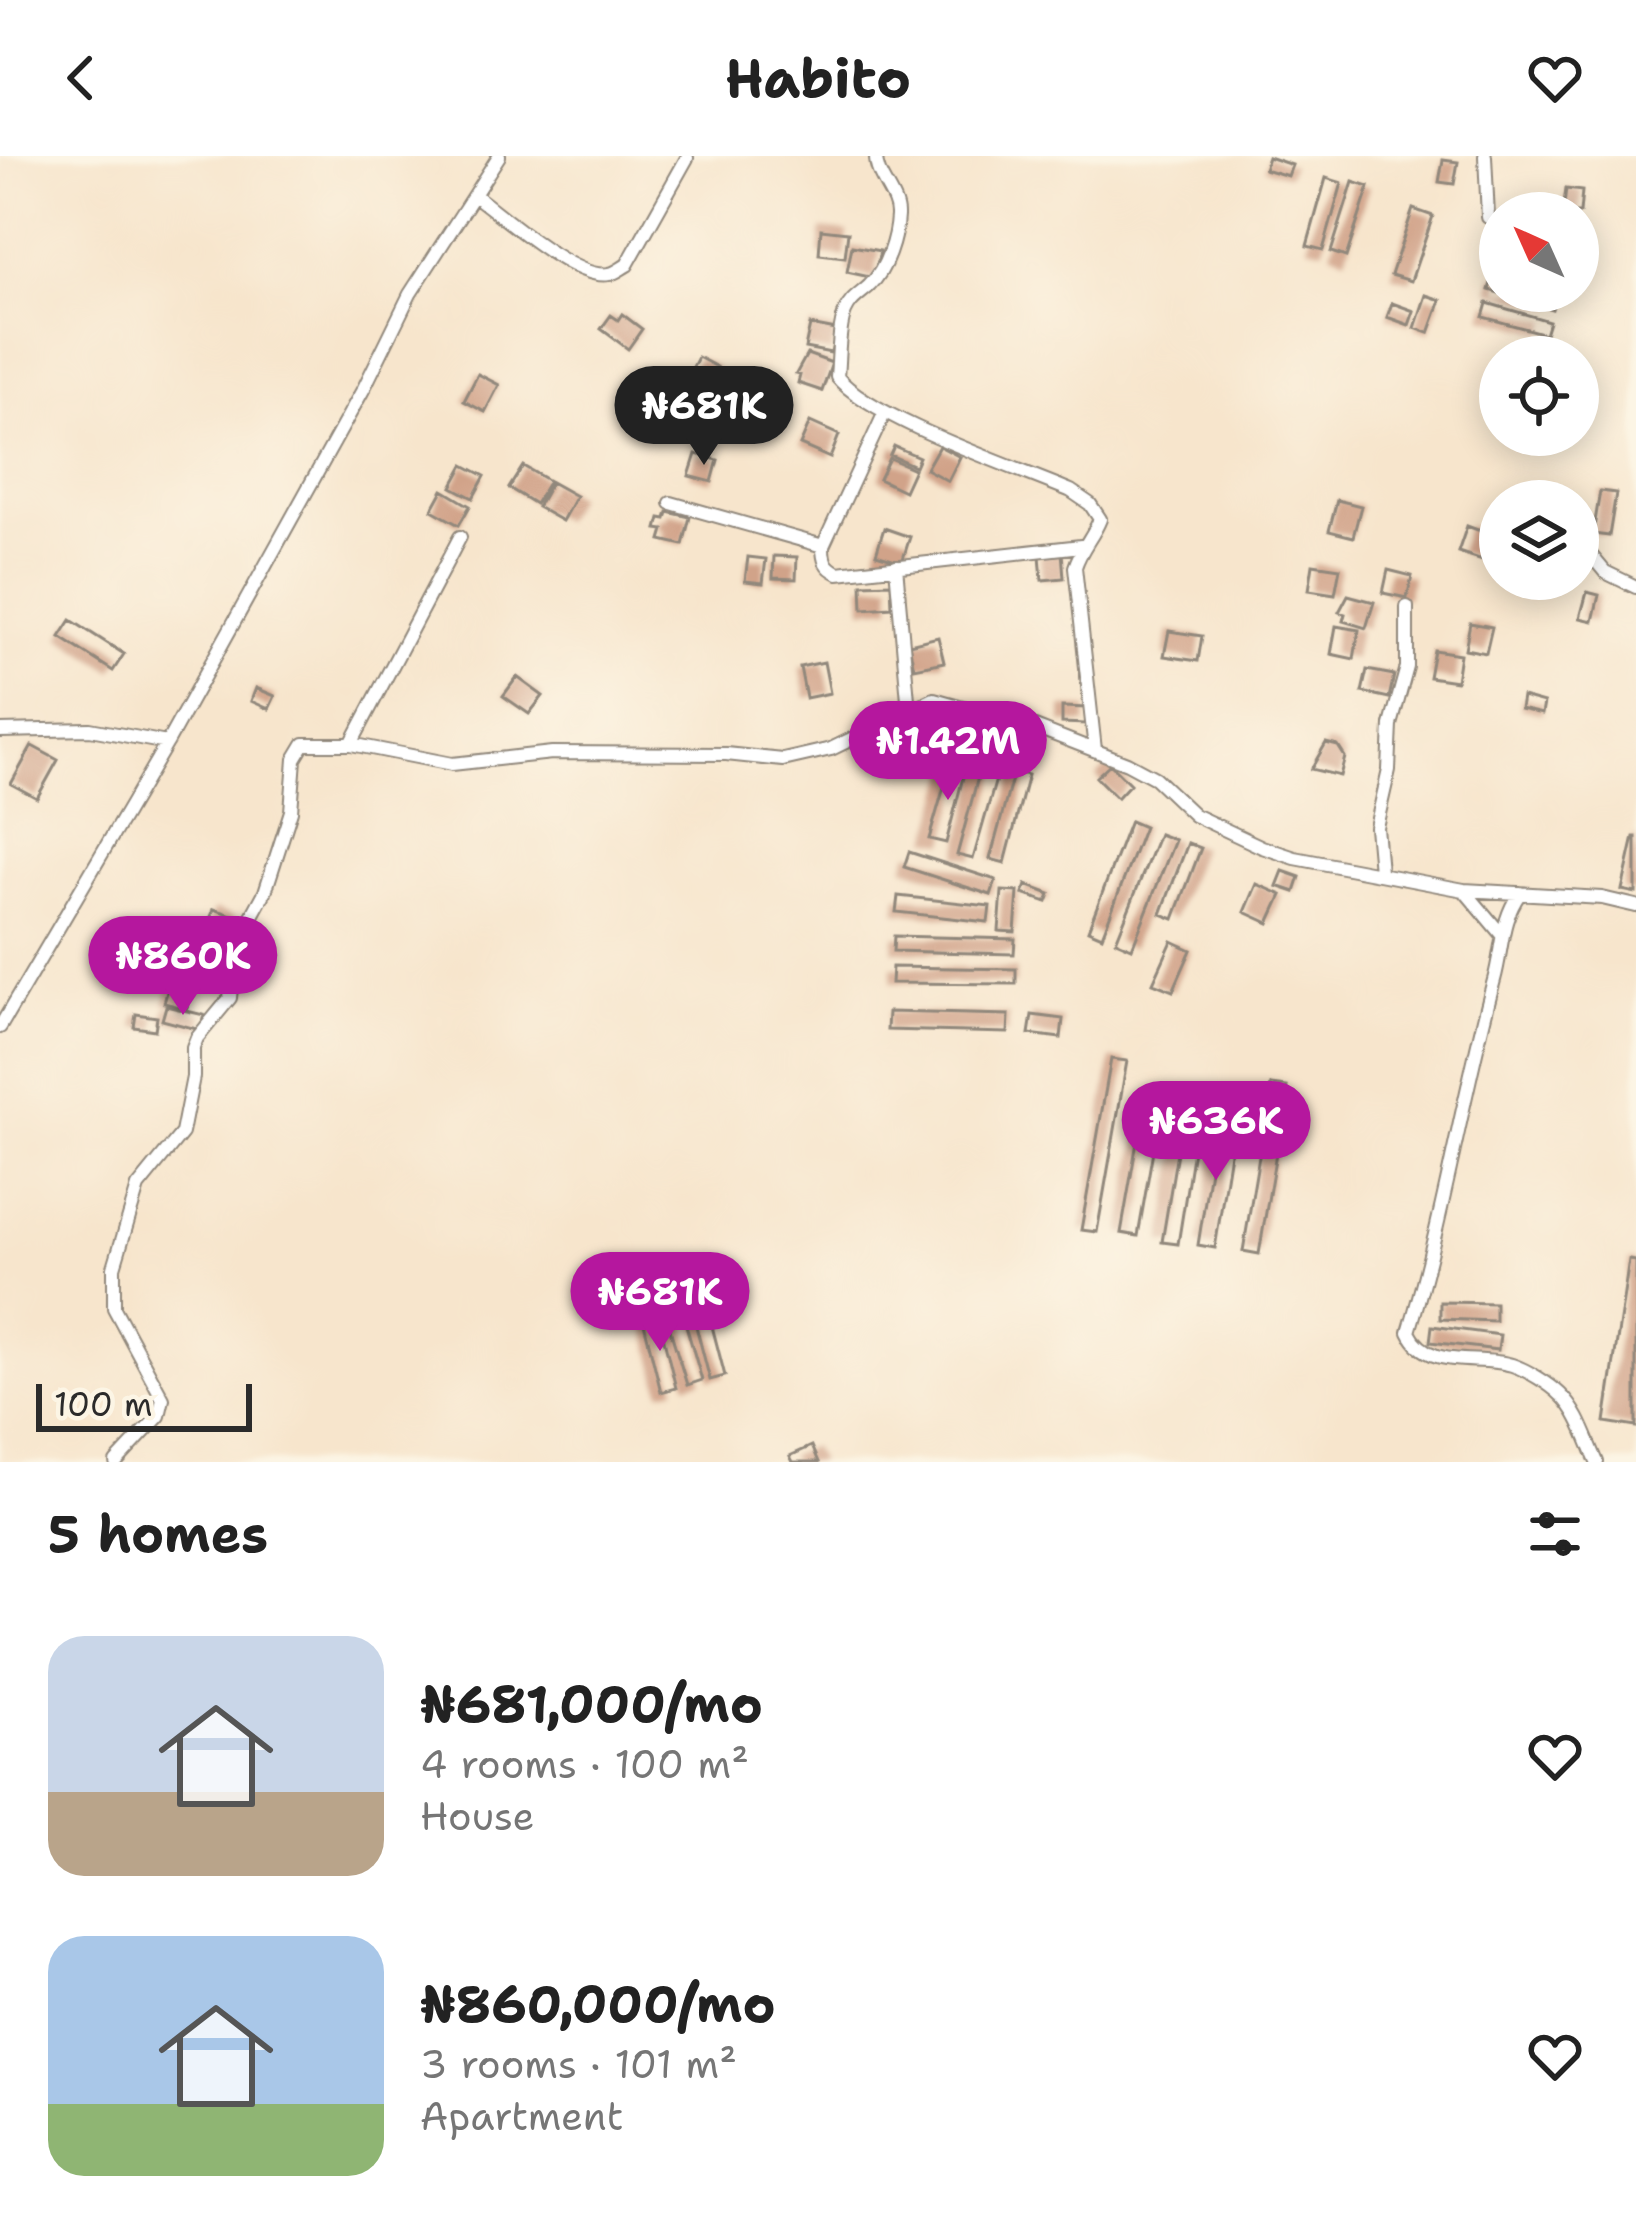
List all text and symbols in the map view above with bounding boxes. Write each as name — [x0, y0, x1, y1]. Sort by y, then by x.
text: Habito — [725, 42, 911, 114]
icon: back — [48, 45, 114, 111]
icon: heart — [1522, 45, 1588, 111]
north arrow — [1479, 192, 1599, 312]
map controls — [1479, 192, 1599, 600]
button: locate — [1479, 336, 1599, 456]
pin: ₦681K — [620, 366, 788, 468]
text: ₦681K — [641, 379, 767, 431]
button: layers — [1479, 480, 1599, 600]
pin: ₦1.42M — [850, 701, 1046, 803]
text: ₦1.42M — [876, 714, 1020, 766]
pin: ₦860K — [99, 916, 267, 1018]
text: ₦860K — [115, 929, 251, 981]
pin: ₦636K — [1132, 1081, 1300, 1183]
text: ₦636K — [1149, 1094, 1283, 1146]
pin: ₦681K — [576, 1252, 744, 1354]
text: ₦681K — [597, 1265, 723, 1317]
scale bar — [36, 1378, 252, 1431]
text: 100 m — [54, 1382, 153, 1427]
text: 5 homes — [48, 1500, 268, 1568]
icon: filters — [1522, 1501, 1588, 1567]
text: ₦681,000/mo — [420, 1670, 763, 1738]
icon: home — [144, 1684, 288, 1828]
icon: heart — [1522, 1723, 1588, 1789]
text: 4 rooms · 100 m² — [420, 1738, 749, 1790]
text: House — [420, 1790, 535, 1842]
text: ₦860,000/mo — [420, 1970, 776, 2038]
icon: home — [144, 1984, 288, 2128]
icon: heart — [1522, 2023, 1588, 2089]
text: 3 rooms · 101 m² — [420, 2038, 737, 2090]
text: Apartment — [420, 2090, 623, 2142]

